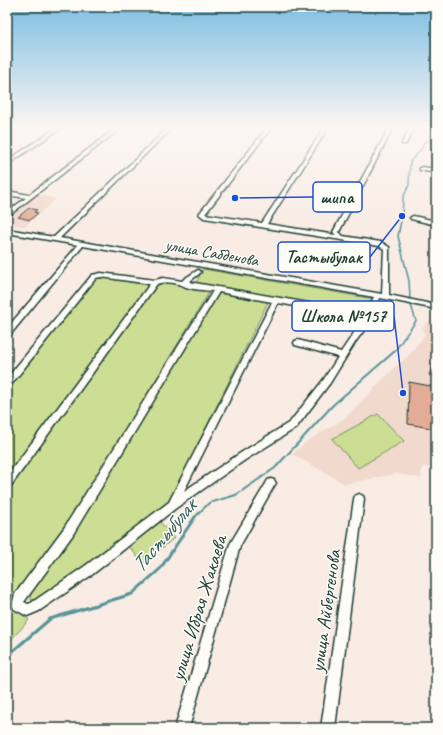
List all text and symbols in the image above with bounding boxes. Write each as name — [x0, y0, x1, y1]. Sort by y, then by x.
callout: шипа — [313, 182, 362, 212]
text: шипа — [320, 186, 355, 208]
street label: улица Сабденова — [163, 234, 262, 271]
callout: Тастыбулак — [278, 242, 370, 272]
text: Тастыбулак — [286, 246, 364, 268]
callout: Школа №157 — [292, 301, 394, 331]
text: Школа №157 — [300, 305, 388, 327]
water label: Тастыбулак — [125, 490, 205, 578]
street label: улица Ибрая Жакаева — [164, 531, 233, 685]
street label: улица Айбергенова — [304, 547, 347, 675]

